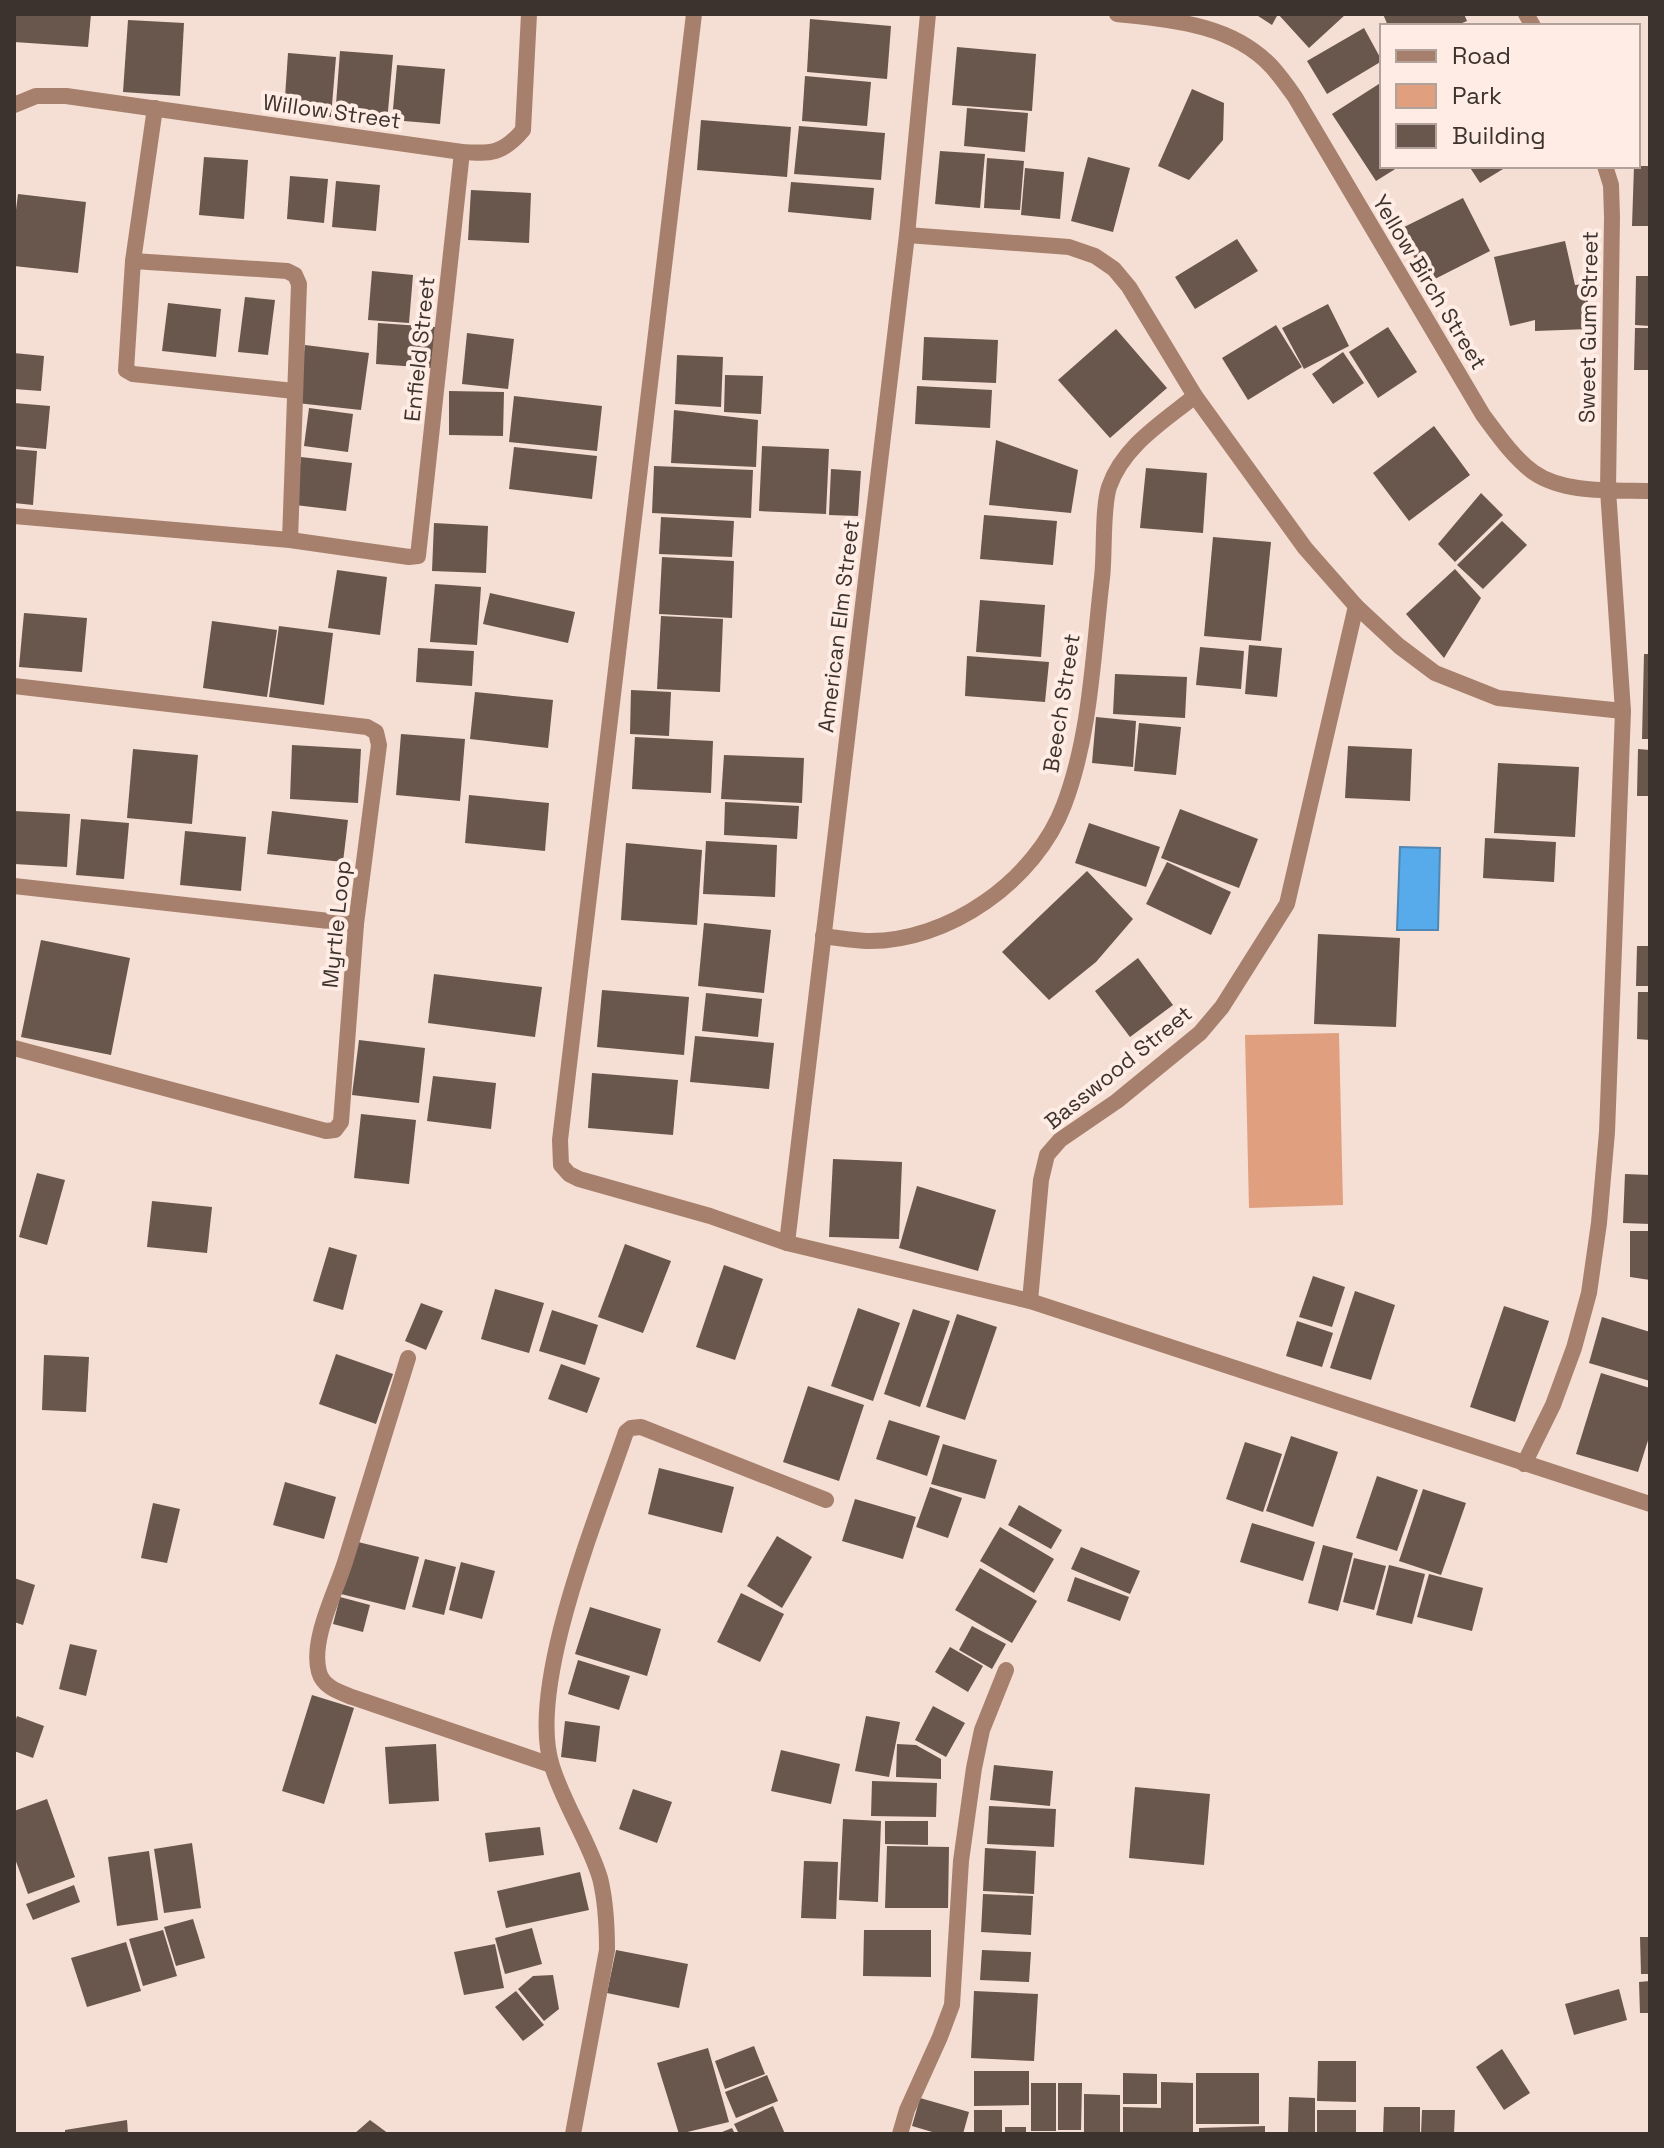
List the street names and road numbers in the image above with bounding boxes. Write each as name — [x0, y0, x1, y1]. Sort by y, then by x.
street label: Willow Street — [261, 87, 403, 135]
street label: Yellow Birch Street — [1367, 189, 1493, 375]
street label: Sweet Gum Street — [1572, 231, 1604, 423]
street label: Enfield Street — [397, 275, 441, 423]
street label: American Elm Street — [811, 518, 865, 734]
street label: Beech Street — [1036, 632, 1086, 774]
street label: Myrtle Loop — [315, 859, 357, 989]
street label: Basswood Street — [1039, 999, 1197, 1135]

